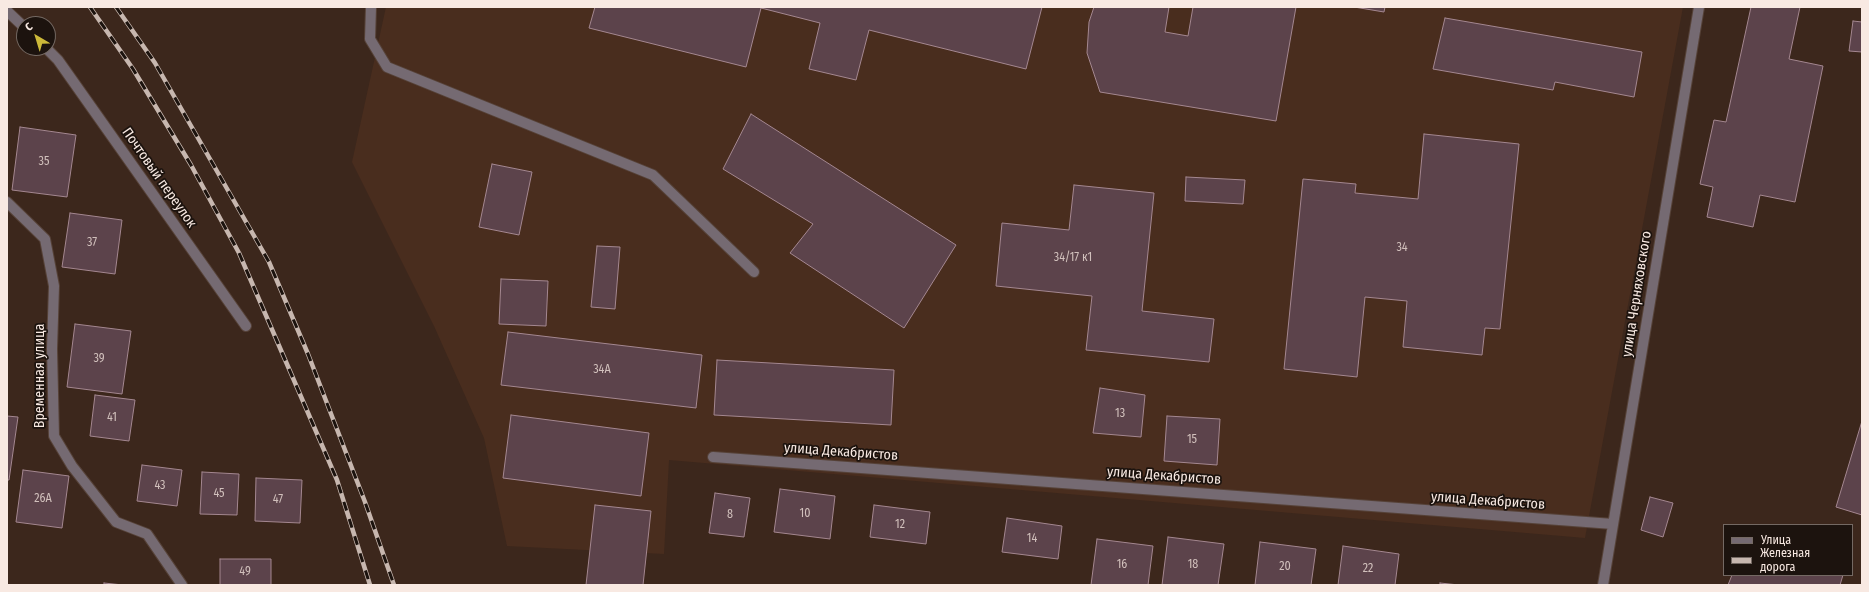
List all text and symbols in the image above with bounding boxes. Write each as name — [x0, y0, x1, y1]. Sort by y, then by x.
north arrow — [16, 16, 56, 56]
text: С — [23, 20, 35, 34]
street label: Почтовый переулок — [118, 125, 200, 231]
house number: 35 — [39, 155, 49, 169]
street label: улица Черняховского — [1619, 230, 1655, 358]
house number: 37 — [87, 236, 97, 250]
house number: 34 — [1396, 241, 1408, 255]
house number: 34/17 к1 — [1054, 251, 1092, 265]
street label: Временная улица — [32, 324, 48, 428]
house number: 39 — [93, 352, 105, 366]
house number: 34А — [593, 363, 611, 377]
house number: 13 — [1115, 407, 1125, 421]
house number: 41 — [107, 411, 117, 425]
house number: 15 — [1187, 433, 1197, 447]
street label: улица Декабристов — [783, 440, 899, 464]
street label: улица Декабристов — [1106, 464, 1222, 488]
house number: 43 — [154, 479, 166, 493]
house number: 45 — [213, 487, 225, 501]
street label: улица Декабристов — [1430, 489, 1546, 513]
house number: 26А — [34, 492, 52, 506]
house number: 47 — [273, 493, 283, 507]
house number: 10 — [800, 507, 810, 521]
house number: 8 — [727, 508, 733, 522]
house number: 12 — [895, 518, 905, 532]
legend — [1723, 524, 1853, 576]
house number: 14 — [1027, 532, 1037, 546]
text: Улица — [1761, 533, 1791, 547]
text: Железная дорога — [1760, 546, 1810, 574]
house number: 16 — [1117, 558, 1127, 572]
house number: 18 — [1188, 558, 1198, 572]
house number: 20 — [1279, 560, 1291, 574]
house number: 22 — [1363, 562, 1373, 576]
house number: 49 — [239, 565, 251, 579]

